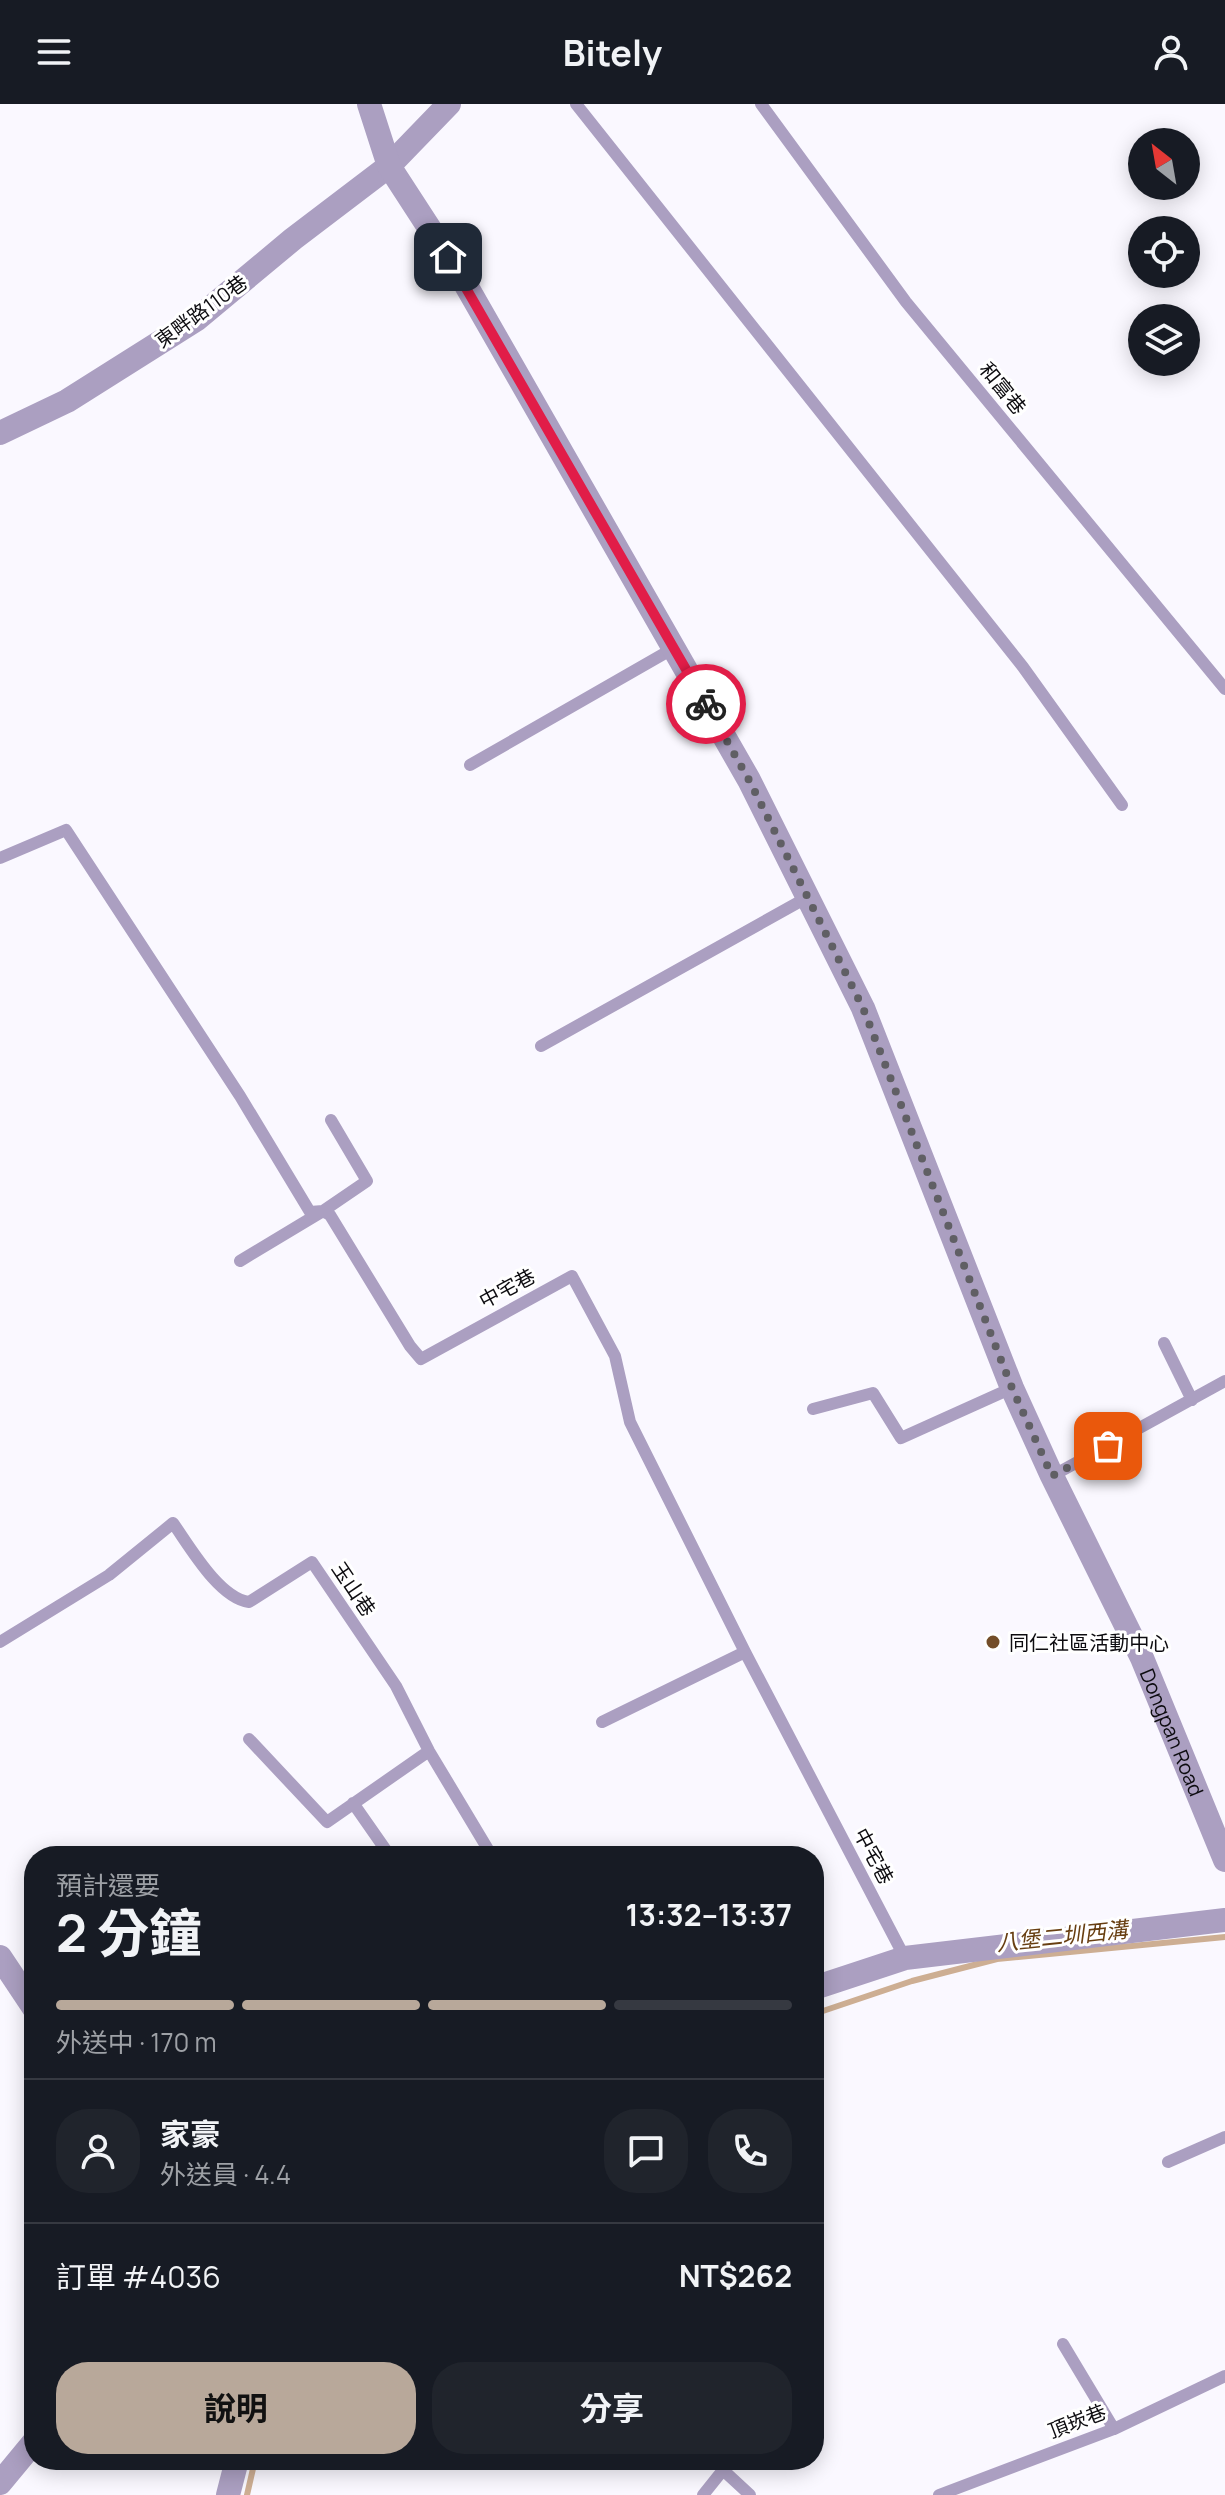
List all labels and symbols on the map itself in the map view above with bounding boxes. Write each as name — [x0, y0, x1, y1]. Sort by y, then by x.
north arrow — [1128, 128, 1200, 200]
pin — [414, 223, 482, 291]
street label: 東畔路110巷 — [149, 268, 253, 354]
street label: 和富巷 — [974, 356, 1032, 420]
courier — [666, 664, 746, 744]
street label: 中宅巷 — [474, 1262, 540, 1314]
pin — [1074, 1412, 1142, 1480]
street label: 玉山巷 — [326, 1557, 382, 1621]
place label: 同仁社區活動中心 — [1009, 1629, 1169, 1656]
marker: 同仁社區活動中心 — [984, 1633, 1002, 1651]
street label: Dongpan Road — [1134, 1664, 1211, 1800]
street label: 中宅巷 — [848, 1823, 900, 1889]
water label: 八堡二圳西溝 — [995, 1914, 1132, 1958]
street label: 頂崁巷 — [1044, 2398, 1110, 2444]

